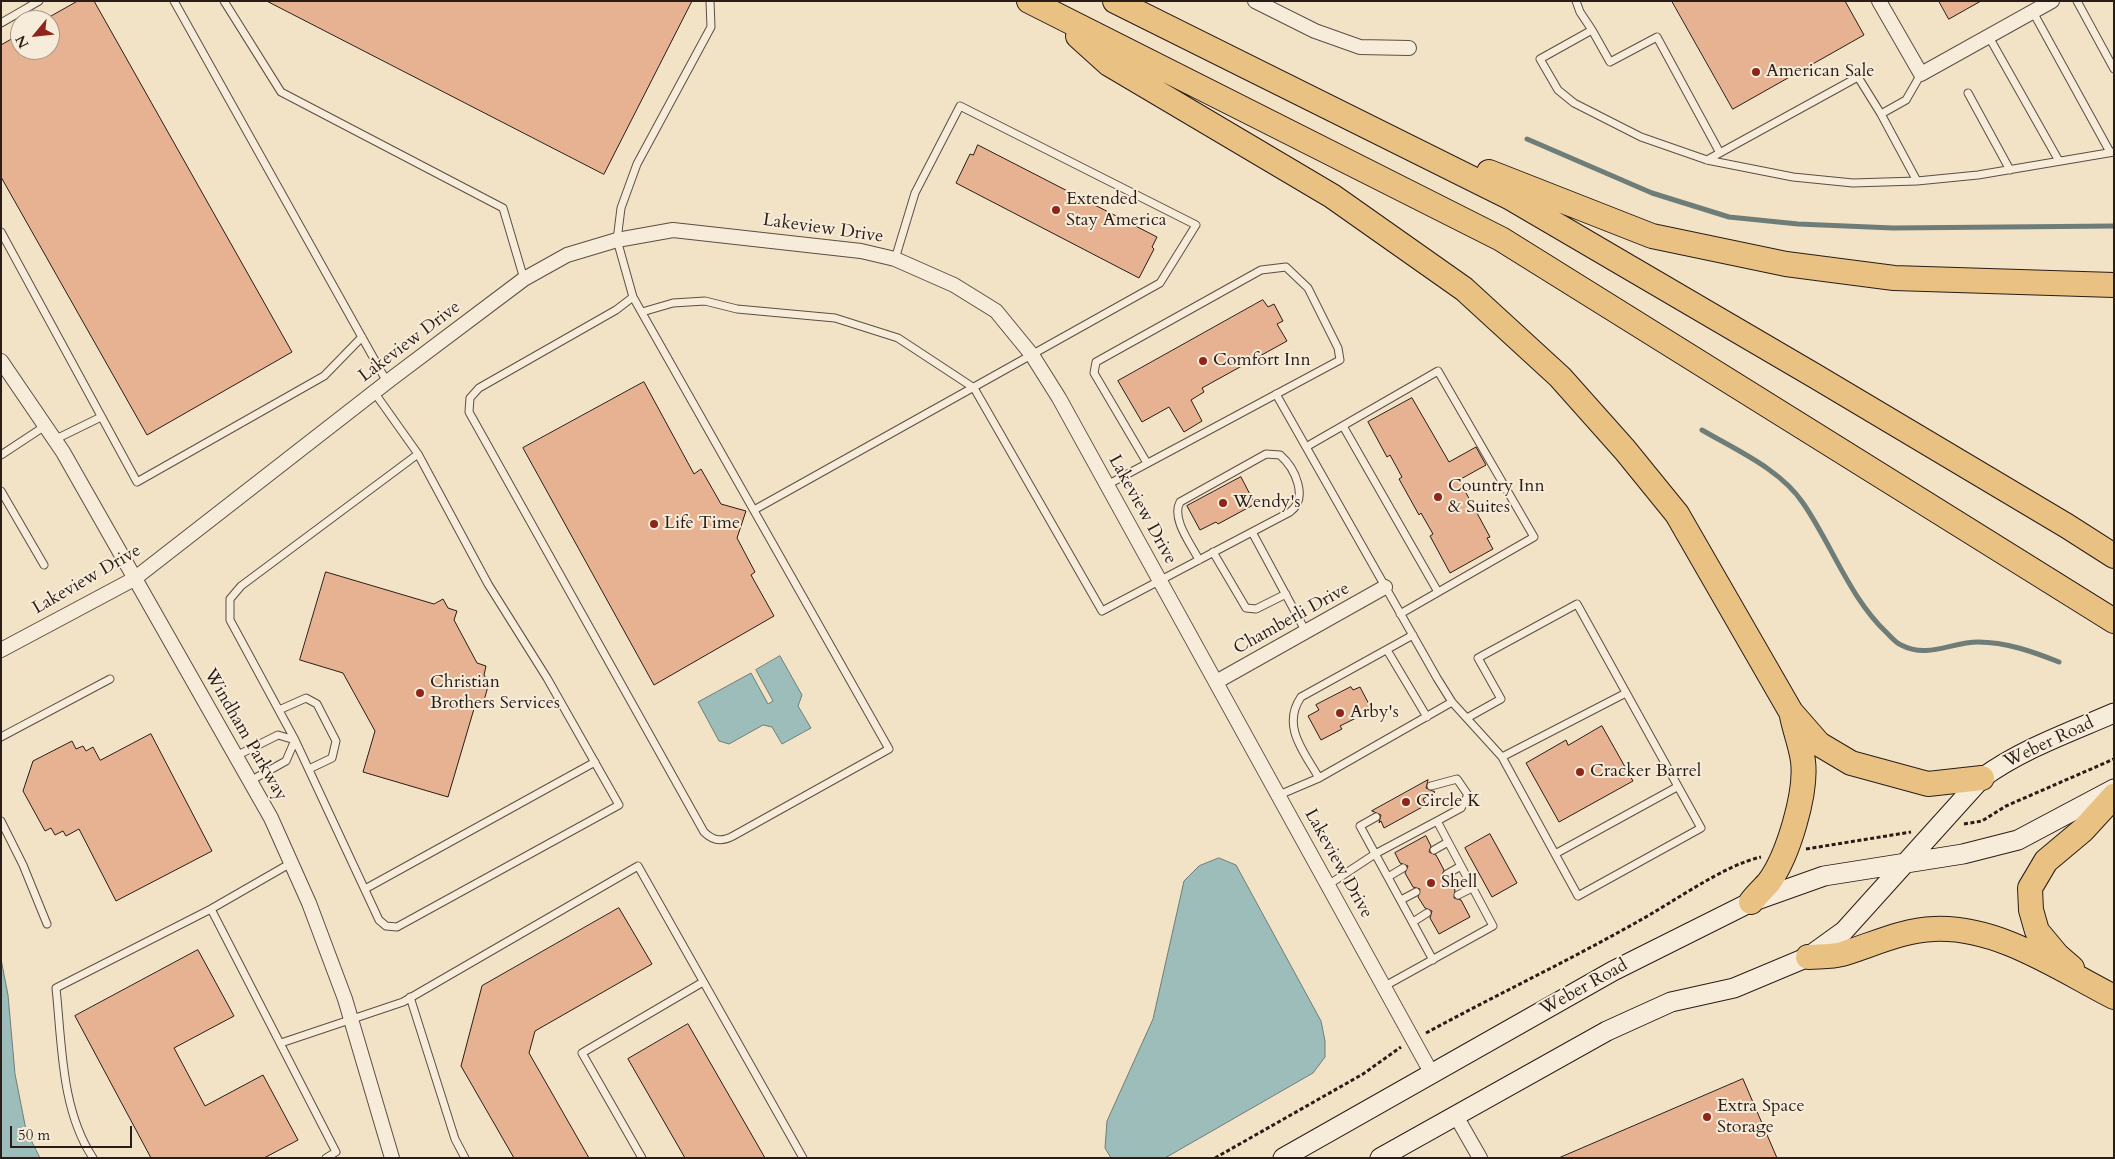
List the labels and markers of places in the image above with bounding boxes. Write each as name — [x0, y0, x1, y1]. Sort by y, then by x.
place label: American Sale — [1766, 61, 1874, 83]
marker: American Sale — [1750, 66, 1762, 78]
place label: Extended Stay America — [1066, 189, 1167, 232]
marker: Extended Stay America — [1050, 204, 1062, 216]
place label: Comfort Inn — [1213, 350, 1311, 372]
marker: Comfort Inn — [1197, 355, 1209, 367]
place label: Country Inn & Suites — [1448, 476, 1545, 518]
marker: Country Inn & Suites — [1432, 491, 1444, 503]
place label: Wendy's — [1233, 492, 1300, 514]
marker: Wendy's — [1217, 497, 1229, 509]
place label: Life Time — [664, 513, 740, 535]
marker: Life Time — [648, 518, 660, 530]
place label: Christian Brothers Services — [430, 672, 560, 714]
marker: Christian Brothers Services — [414, 687, 426, 699]
place label: Arby's — [1350, 702, 1399, 724]
marker: Arby's — [1334, 707, 1346, 719]
place label: Cracker Barrel — [1590, 761, 1701, 783]
marker: Cracker Barrel — [1574, 766, 1586, 778]
place label: Circle K — [1416, 791, 1481, 813]
marker: Circle K — [1400, 796, 1412, 808]
place label: Shell — [1441, 872, 1477, 894]
marker: Shell — [1425, 877, 1437, 889]
place label: Extra Space Storage — [1717, 1096, 1805, 1138]
marker: Extra Space Storage — [1701, 1111, 1713, 1123]

